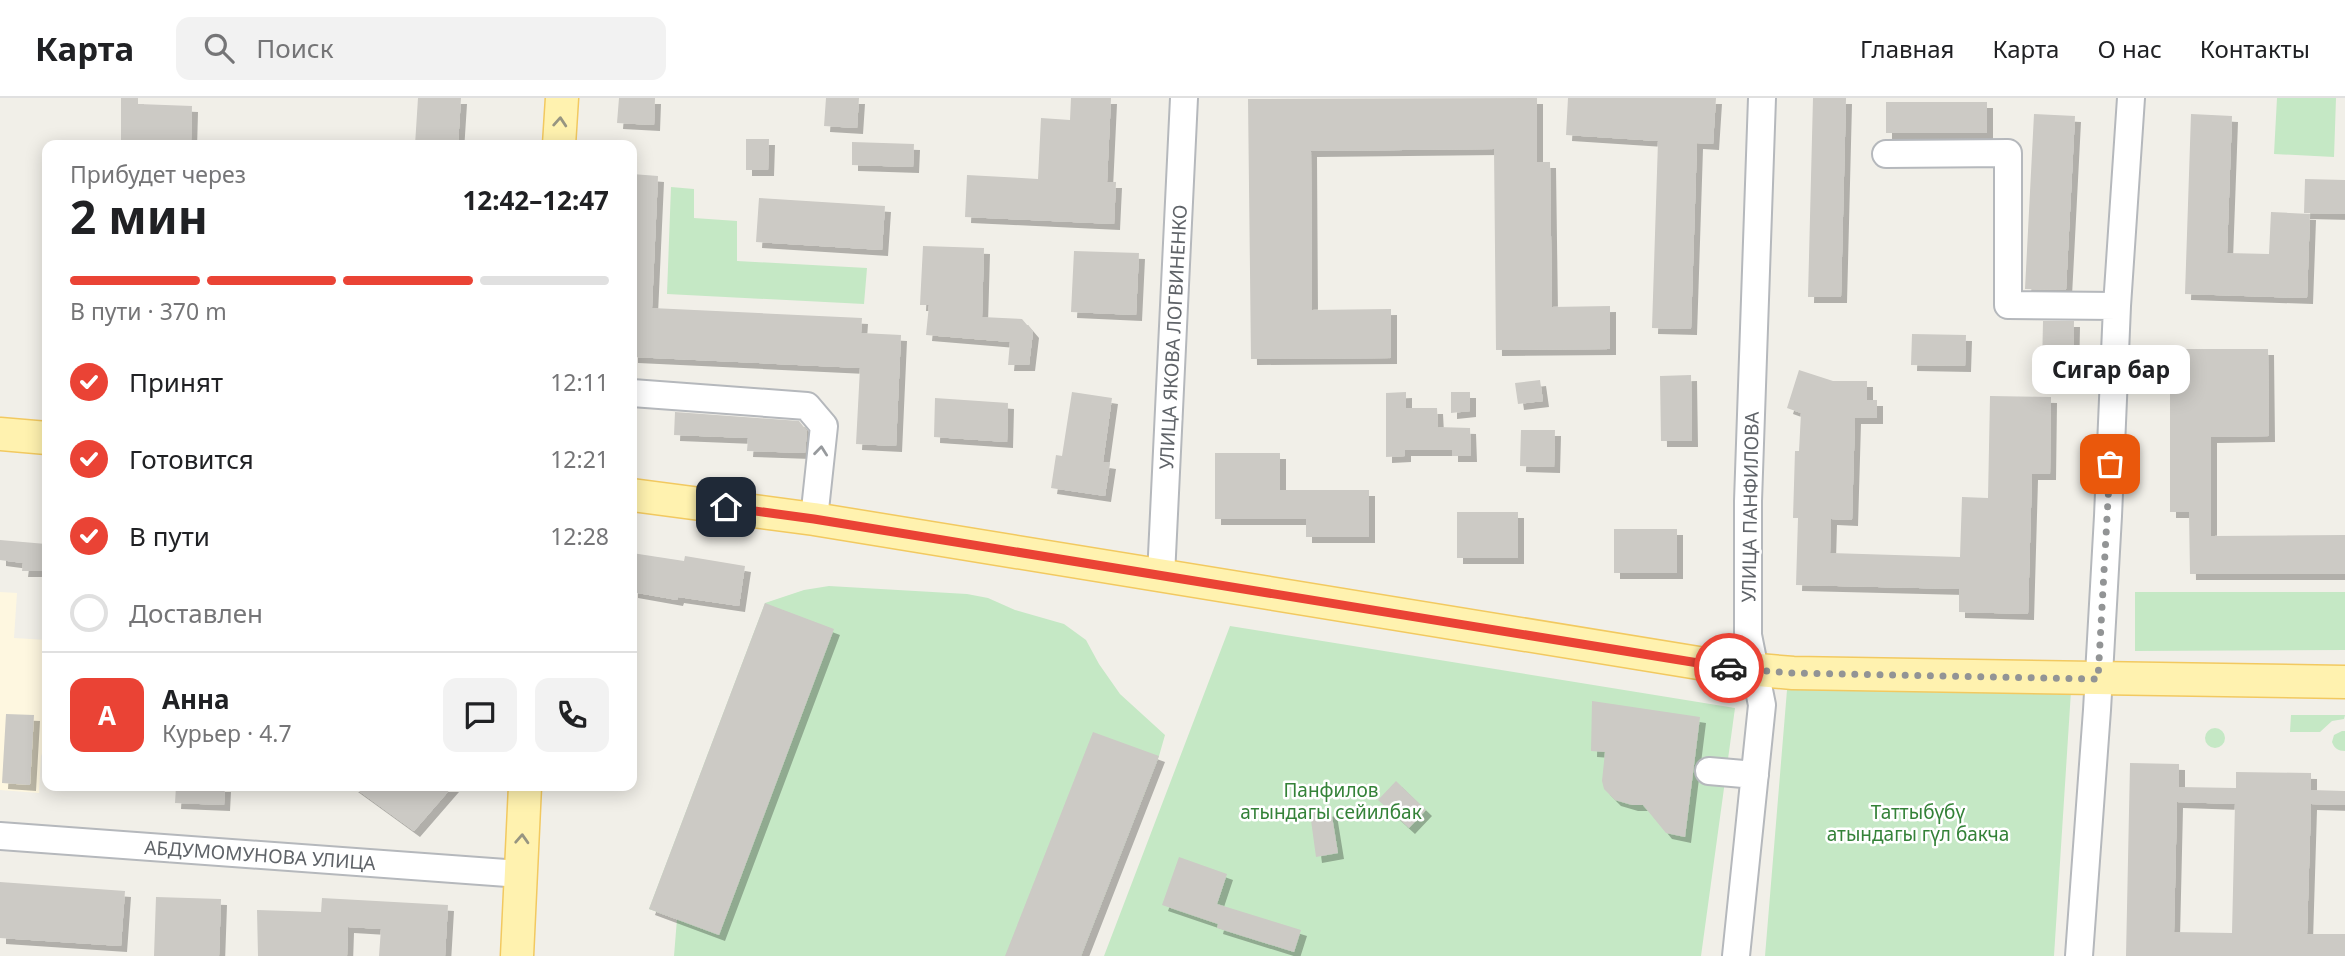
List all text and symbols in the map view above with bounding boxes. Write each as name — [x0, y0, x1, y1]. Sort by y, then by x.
search box — [176, 17, 666, 80]
text: Карта — [35, 26, 134, 71]
icon: search — [200, 29, 238, 67]
text: Поиск — [256, 30, 333, 66]
text: Главная — [1860, 32, 1954, 65]
text: Карта — [1992, 32, 2059, 65]
text: О нас — [2097, 32, 2162, 65]
text: Контакты — [2200, 32, 2310, 65]
one-way arrow — [552, 116, 567, 127]
text: Прибудет через — [70, 158, 246, 190]
text: 12:42–12:47 — [462, 182, 609, 218]
text: 2 мин — [70, 185, 208, 247]
street label: УЛИЦА ЯКОВА ЛОГВИНЕНКО — [1153, 204, 1193, 470]
text: В пути · 370 m — [70, 295, 227, 327]
callout: Сигар бар — [2031, 345, 2189, 394]
text: Сигар бар — [2052, 353, 2170, 385]
icon: check — [70, 363, 108, 401]
text: Принят — [129, 364, 223, 400]
text: 12:11 — [550, 366, 609, 398]
street label: УЛИЦА ПАНФИЛОВА — [1735, 410, 1765, 603]
pin — [2080, 434, 2140, 494]
icon: check — [70, 440, 108, 478]
text: Готовится — [129, 441, 254, 477]
text: 12:21 — [550, 443, 609, 475]
one-way arrow — [813, 445, 828, 456]
icon: bag — [2091, 445, 2129, 483]
pin — [696, 477, 756, 537]
icon: home — [707, 488, 745, 526]
icon: check — [70, 517, 108, 555]
text: В пути — [129, 518, 210, 554]
text: 12:28 — [550, 520, 609, 552]
text: Доставлен — [129, 595, 263, 631]
courier — [1694, 633, 1764, 703]
icon: car — [1710, 649, 1748, 687]
button: chat — [443, 678, 517, 752]
button: phone — [535, 678, 609, 752]
text: Анна — [162, 681, 230, 717]
text: А — [98, 697, 116, 733]
text: Курьер · 4.7 — [162, 717, 292, 749]
park label: Панфилов атындагы сейилбак — [1240, 777, 1422, 825]
park label: Таттыбүбү атындагы гүл бакча — [1827, 799, 2009, 847]
one-way arrow — [515, 833, 530, 844]
street label: АБДУМОМУНОВА УЛИЦА — [143, 834, 377, 876]

